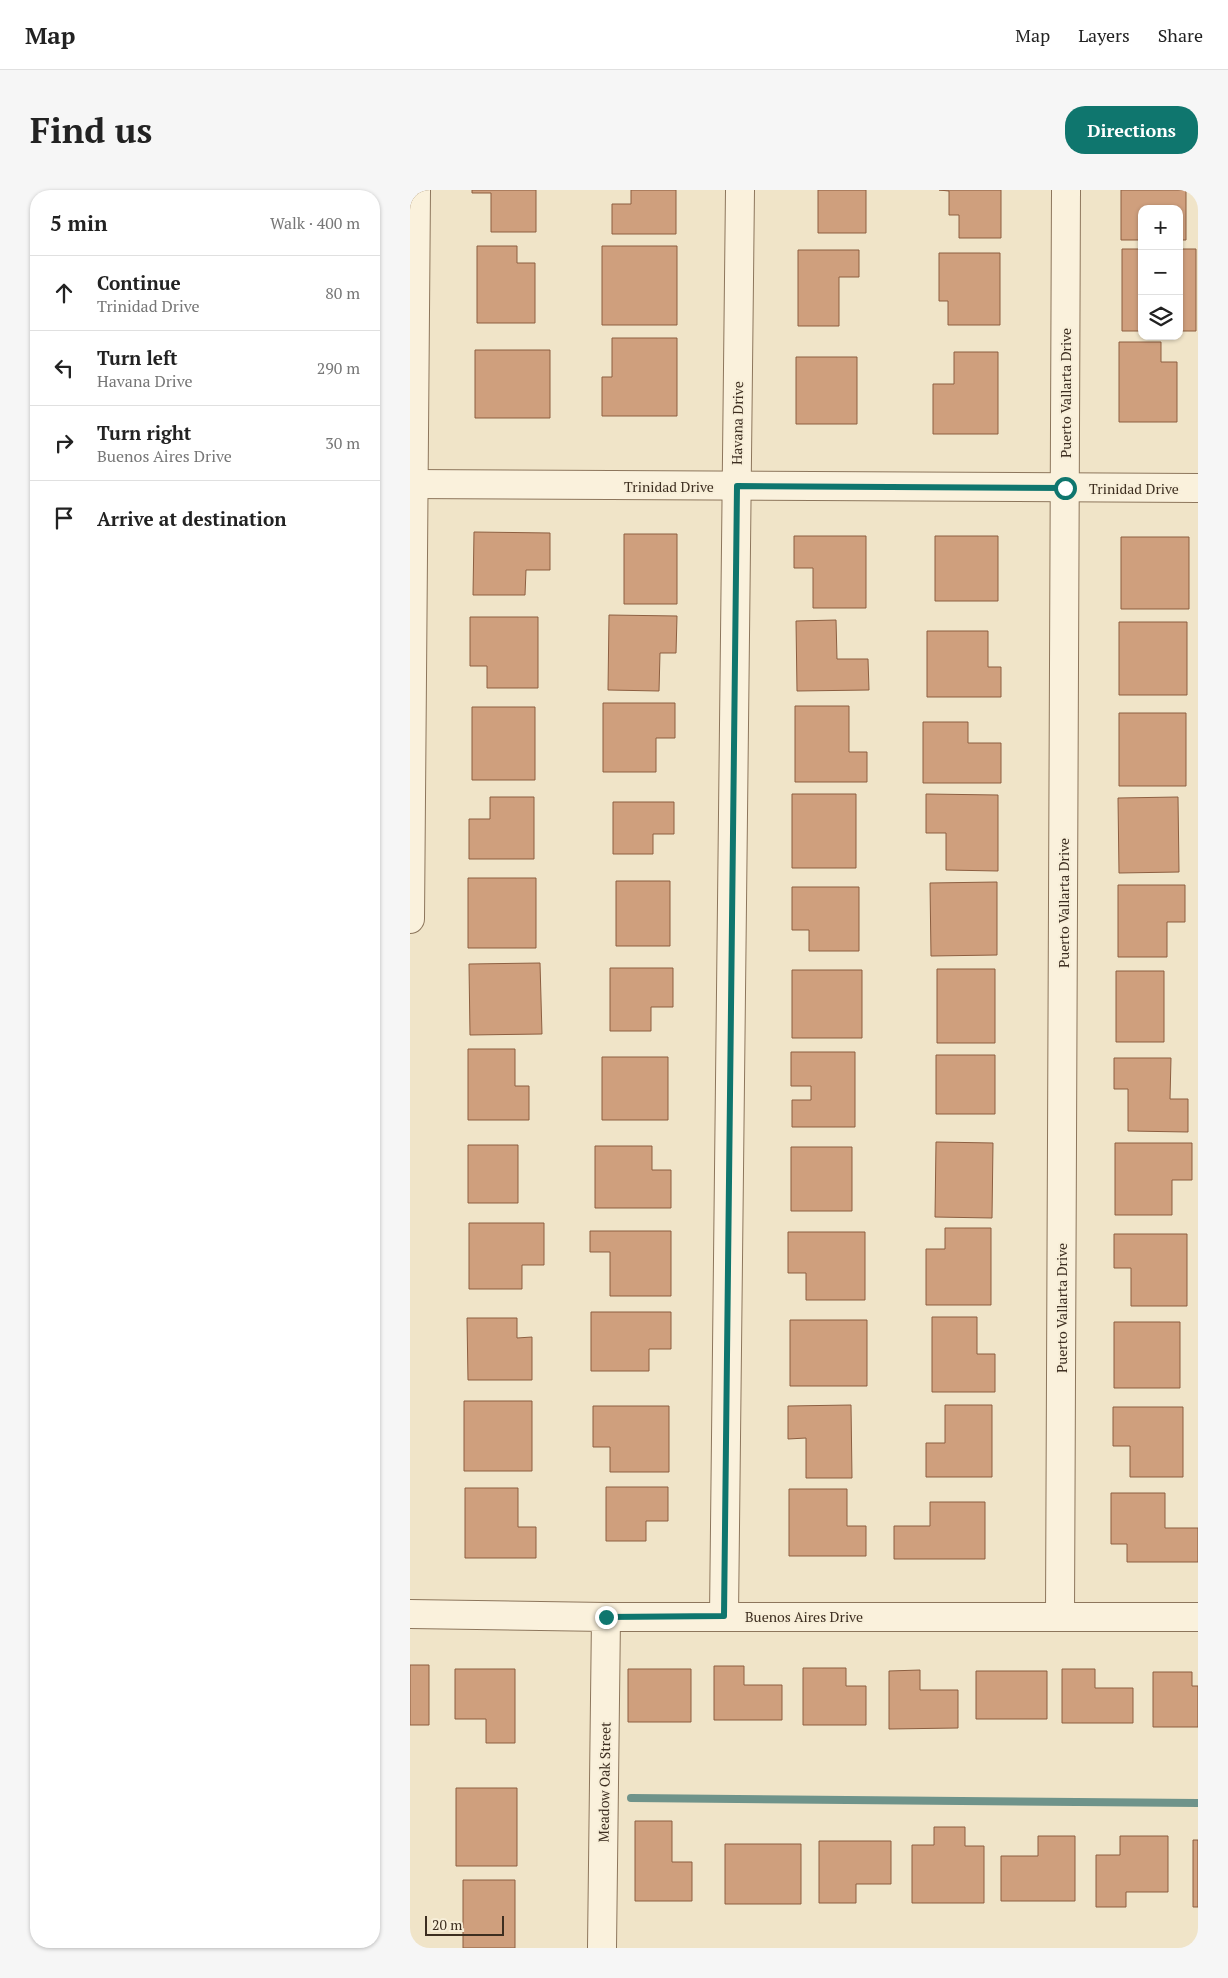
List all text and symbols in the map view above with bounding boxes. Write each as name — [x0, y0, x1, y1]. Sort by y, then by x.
text: Map — [25, 19, 75, 51]
text: Map — [1015, 23, 1050, 47]
text: Layers — [1078, 23, 1130, 47]
text: Share — [1158, 23, 1203, 47]
button: Directions — [1065, 106, 1198, 154]
text: Find us — [30, 107, 152, 153]
map controls — [1138, 205, 1183, 340]
button: + — [1138, 205, 1183, 250]
text: 5 min — [50, 209, 107, 237]
text: Walk · 400 m — [270, 212, 360, 234]
button: − — [1138, 250, 1183, 295]
text: Continue — [97, 270, 181, 295]
icon: ahead — [50, 279, 78, 307]
text: 80 m — [325, 282, 360, 304]
text: Trinidad Drive — [97, 295, 200, 317]
button: layers — [1138, 295, 1183, 340]
street label: Puerto Vallarta Drive — [1056, 328, 1075, 458]
text: Turn left — [97, 345, 178, 370]
icon: left — [50, 354, 78, 382]
text: 290 m — [317, 357, 360, 379]
text: Havana Drive — [97, 370, 193, 392]
street label: Havana Drive — [727, 381, 747, 465]
text: Turn right — [97, 420, 191, 445]
icon: right — [50, 429, 78, 457]
text: 30 m — [325, 432, 360, 454]
text: Buenos Aires Drive — [97, 445, 232, 467]
street label: Trinidad Drive — [624, 477, 714, 496]
route start — [1054, 477, 1077, 500]
street label: Trinidad Drive — [1089, 479, 1179, 498]
icon: arrive — [50, 504, 78, 532]
text: Arrive at destination — [97, 506, 286, 531]
street label: Puerto Vallarta Drive — [1054, 838, 1073, 968]
street label: Puerto Vallarta Drive — [1052, 1243, 1071, 1373]
route end — [595, 1606, 618, 1629]
street label: Buenos Aires Drive — [745, 1607, 863, 1626]
street label: Meadow Oak Street — [593, 1721, 615, 1842]
scale bar — [425, 1913, 504, 1936]
text: 20 m — [432, 1915, 462, 1934]

